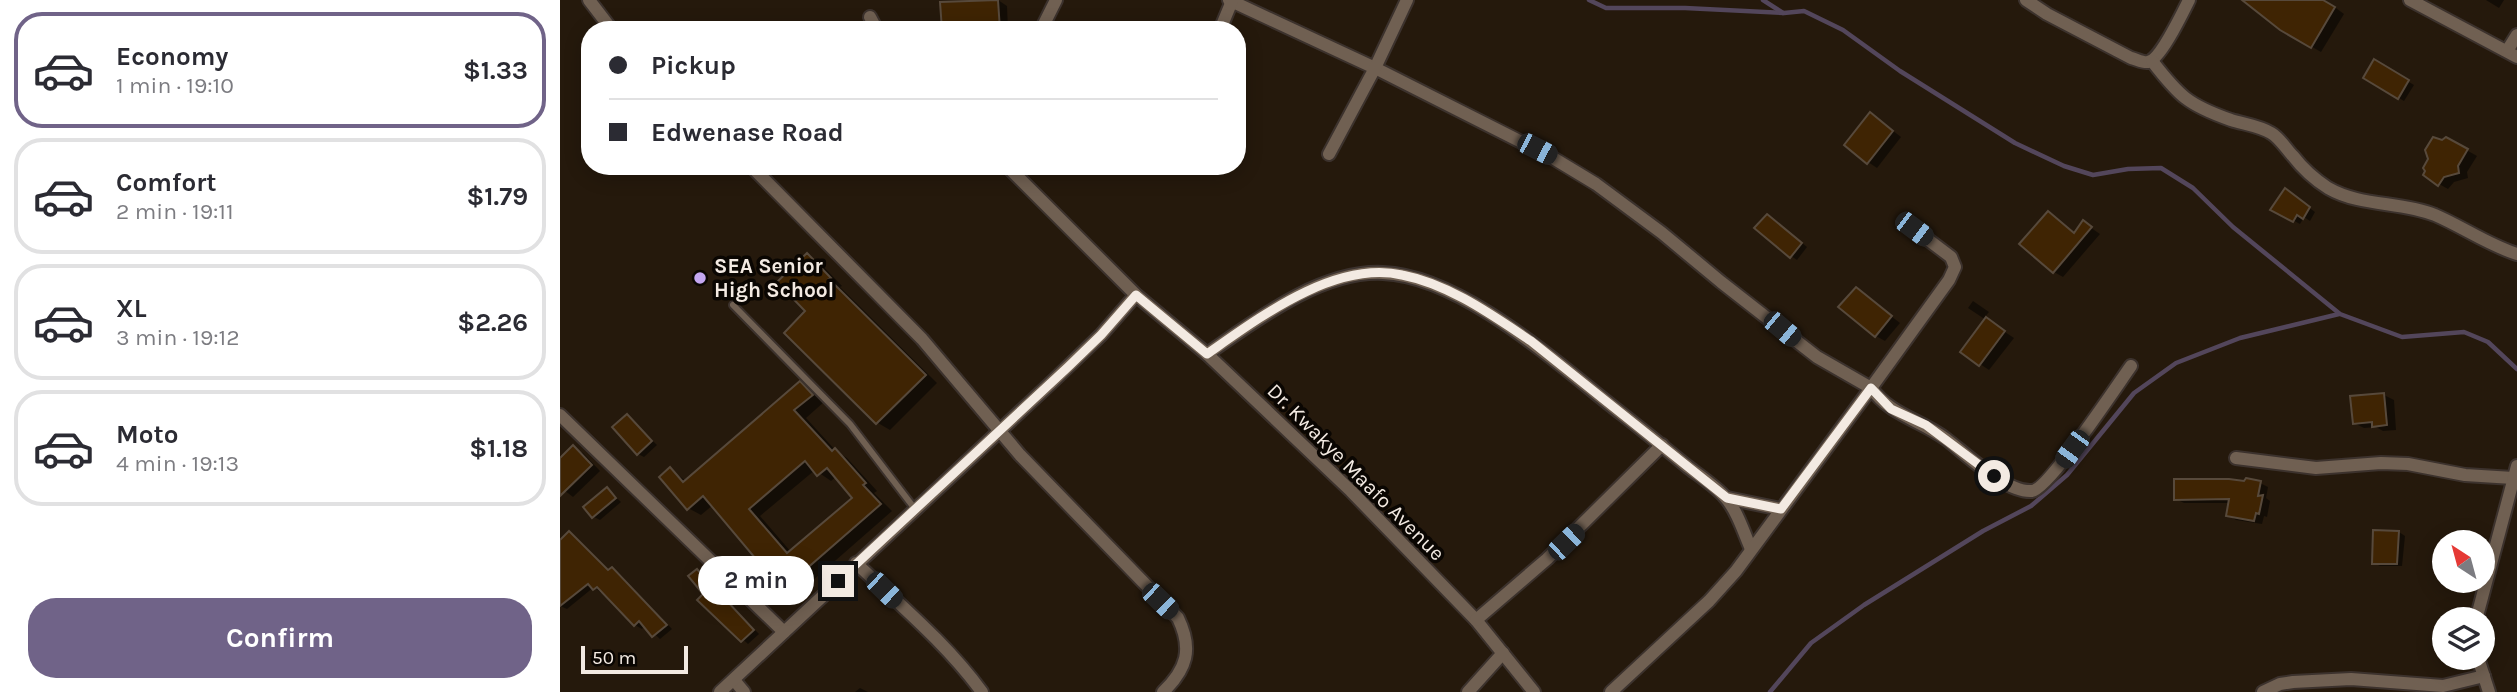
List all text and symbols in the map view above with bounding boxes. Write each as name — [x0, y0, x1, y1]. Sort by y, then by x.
icon: car — [32, 39, 95, 102]
text: Economy — [116, 41, 228, 72]
text: Pickup — [651, 50, 736, 81]
text: $1.33 — [463, 55, 528, 86]
text: 1 min · 19:10 — [116, 72, 234, 99]
text: Edwenase Road — [651, 117, 844, 148]
car — [1514, 130, 1561, 168]
icon: car — [32, 165, 95, 228]
text: Comfort — [116, 167, 217, 198]
text: $1.79 — [466, 181, 528, 212]
text: 2 min · 19:11 — [116, 198, 234, 225]
car — [1891, 208, 1938, 250]
place label: SEA Senior High School — [714, 254, 834, 302]
marker: SEA Senior High School — [692, 270, 708, 286]
icon: car — [32, 291, 95, 354]
text: XL — [116, 293, 147, 324]
text: $2.26 — [457, 307, 528, 338]
car — [1760, 307, 1805, 351]
text: 3 min · 19:12 — [116, 324, 240, 351]
street label: Dr. Kwakye Maafo Avenue — [1263, 379, 1449, 565]
icon: car — [32, 417, 95, 480]
text: Moto — [116, 419, 178, 450]
car — [2052, 426, 2093, 472]
text: $1.18 — [469, 433, 528, 464]
text: 4 min · 19:13 — [116, 450, 239, 477]
route start — [1978, 460, 2010, 492]
car — [1544, 520, 1589, 564]
north arrow — [2432, 530, 2496, 593]
map controls — [2432, 530, 2495, 670]
callout: 2 min — [698, 556, 814, 606]
route end — [822, 565, 854, 597]
text: 2 min — [724, 567, 788, 594]
car — [862, 568, 907, 612]
car — [1138, 579, 1183, 623]
button: Confirm — [28, 598, 532, 678]
button: layers — [2432, 607, 2495, 670]
scale bar — [581, 643, 688, 675]
text: 50 m — [592, 647, 636, 669]

